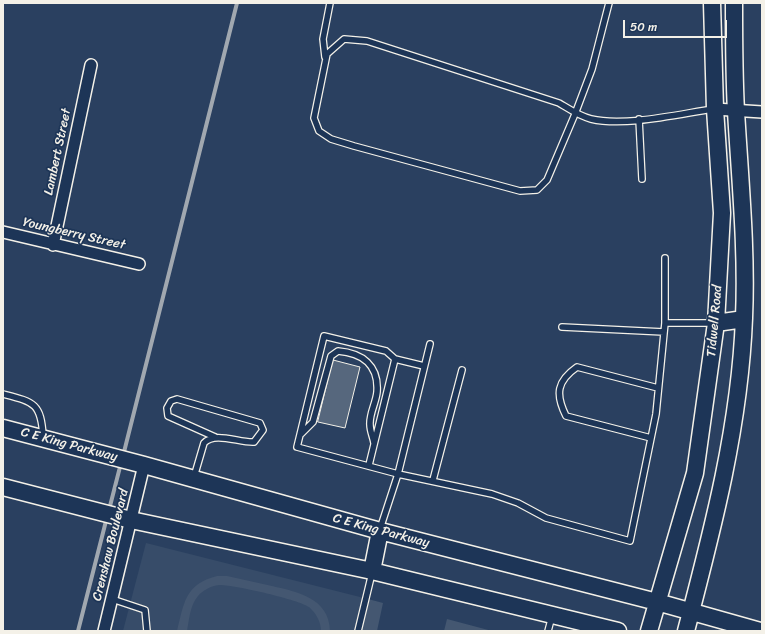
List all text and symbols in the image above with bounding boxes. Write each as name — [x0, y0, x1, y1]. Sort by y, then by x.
scale bar — [625, 12, 729, 38]
text: 50 m — [630, 16, 657, 38]
street label: Lambert Street — [41, 107, 75, 197]
street label: Youngberry Street — [21, 215, 127, 253]
street label: Tidwell Road — [704, 284, 726, 358]
street label: C E King Parkway — [19, 425, 119, 465]
street label: Crenshaw Boulevard — [90, 487, 132, 603]
street label: C E King Parkway — [331, 511, 431, 551]

